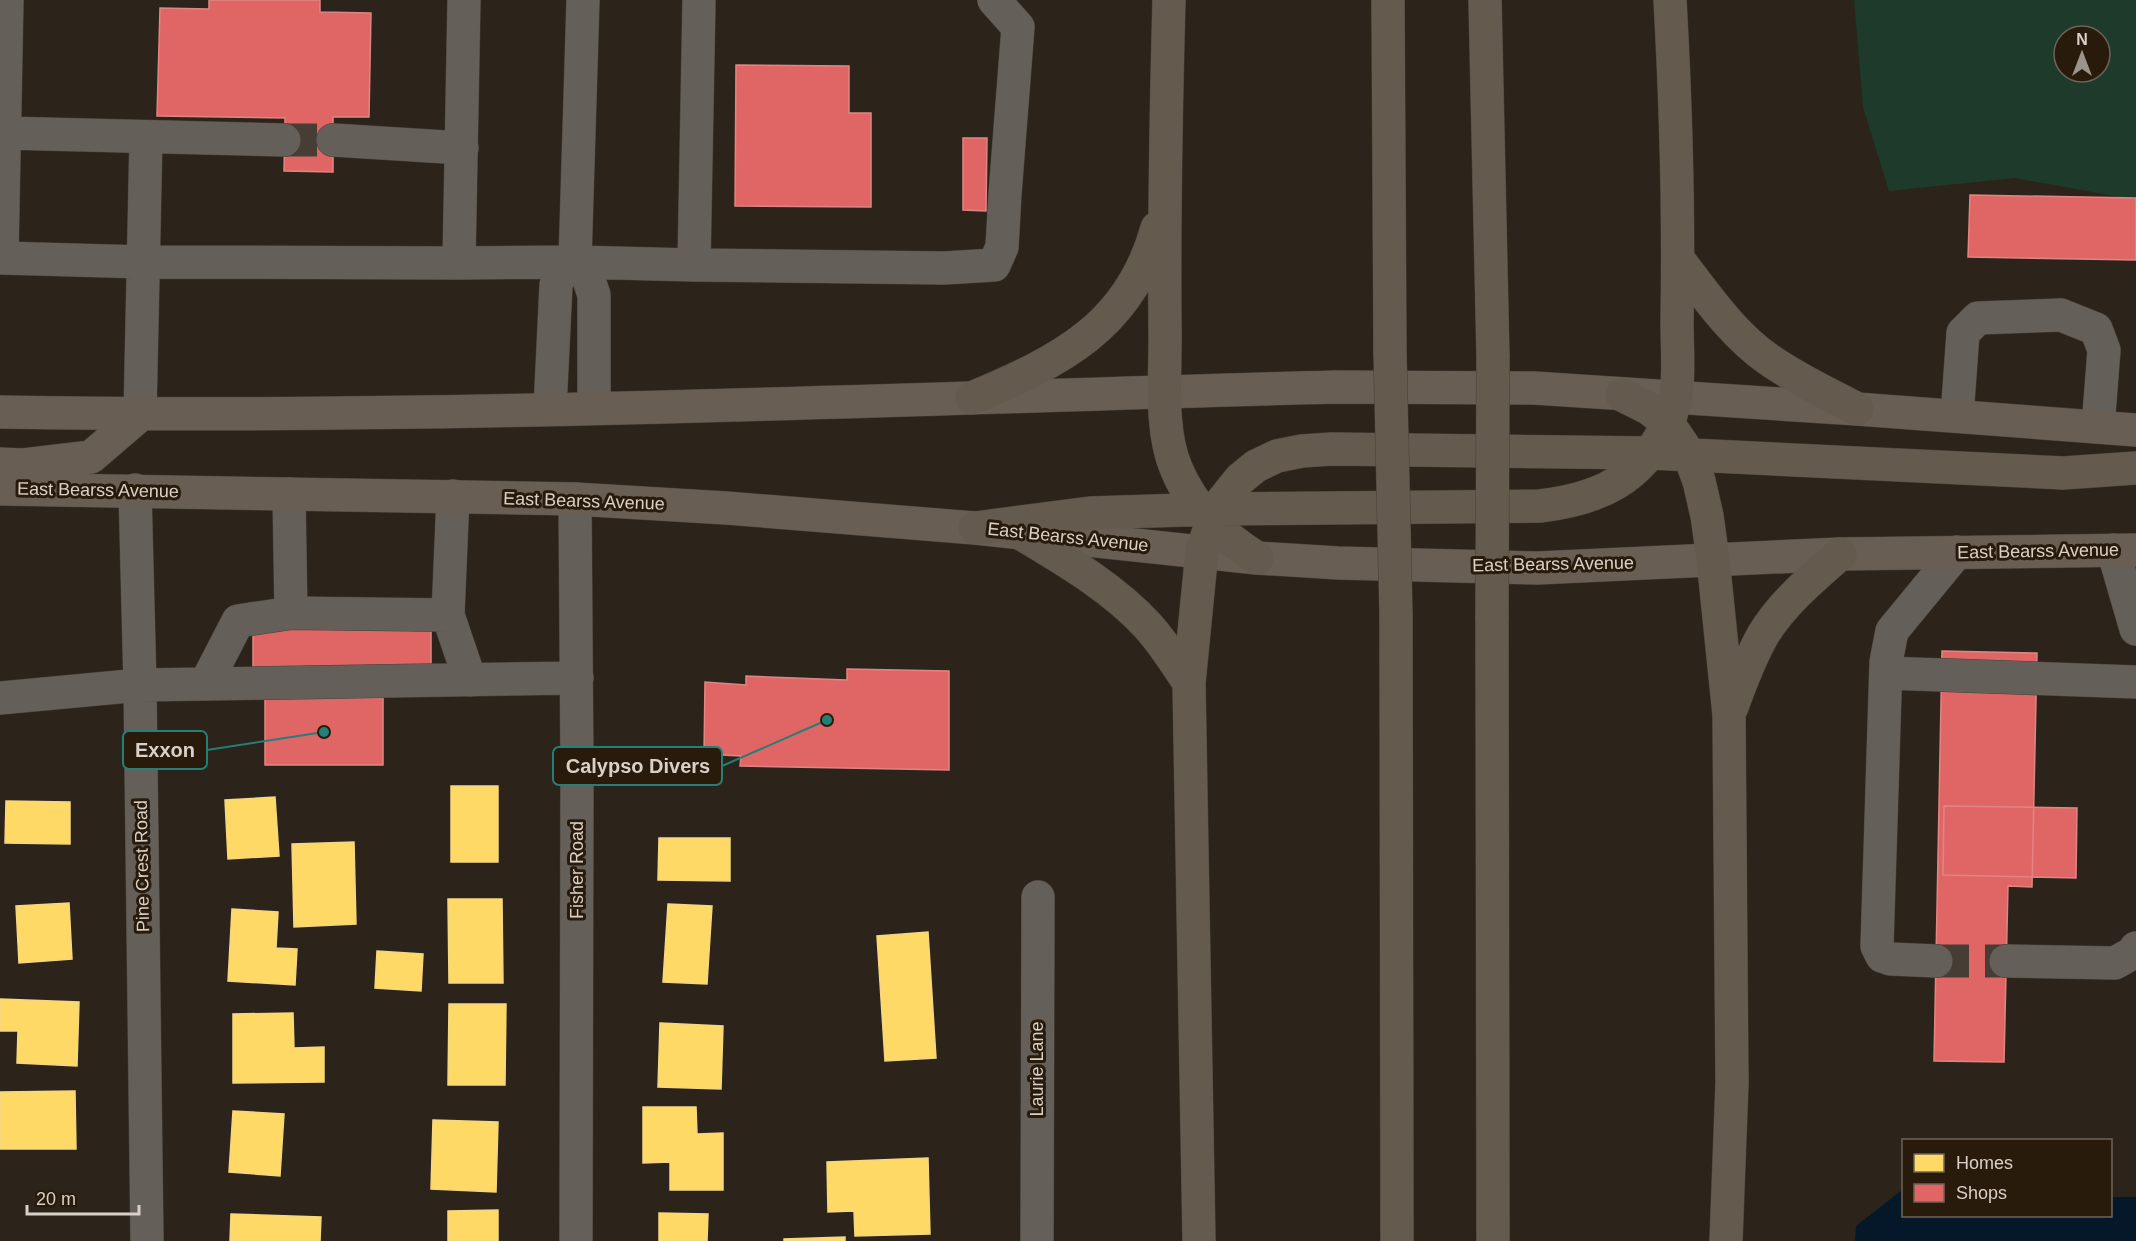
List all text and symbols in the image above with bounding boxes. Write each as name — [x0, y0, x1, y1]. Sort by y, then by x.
north arrow — [2052, 24, 2112, 84]
text: N — [2076, 31, 2088, 48]
street label: East Bearss Avenue — [17, 479, 179, 501]
street label: East Bearss Avenue — [503, 488, 665, 514]
street label: East Bearss Avenue — [987, 519, 1149, 555]
street label: East Bearss Avenue — [1957, 540, 2119, 562]
street label: East Bearss Avenue — [1472, 553, 1634, 575]
callout: Exxon — [123, 731, 207, 769]
text: Exxon — [135, 739, 195, 761]
callout: Calypso Divers — [553, 747, 722, 785]
text: Calypso Divers — [566, 755, 710, 777]
street label: Pine Crest Road — [131, 800, 153, 932]
street label: Fisher Road — [567, 821, 587, 919]
street label: Laurie Lane — [1027, 1021, 1047, 1117]
legend — [1902, 1139, 2112, 1217]
text: Homes — [1956, 1153, 2013, 1173]
scale bar — [27, 1178, 140, 1216]
text: Shops — [1956, 1183, 2007, 1203]
text: 20 m — [36, 1189, 76, 1209]

